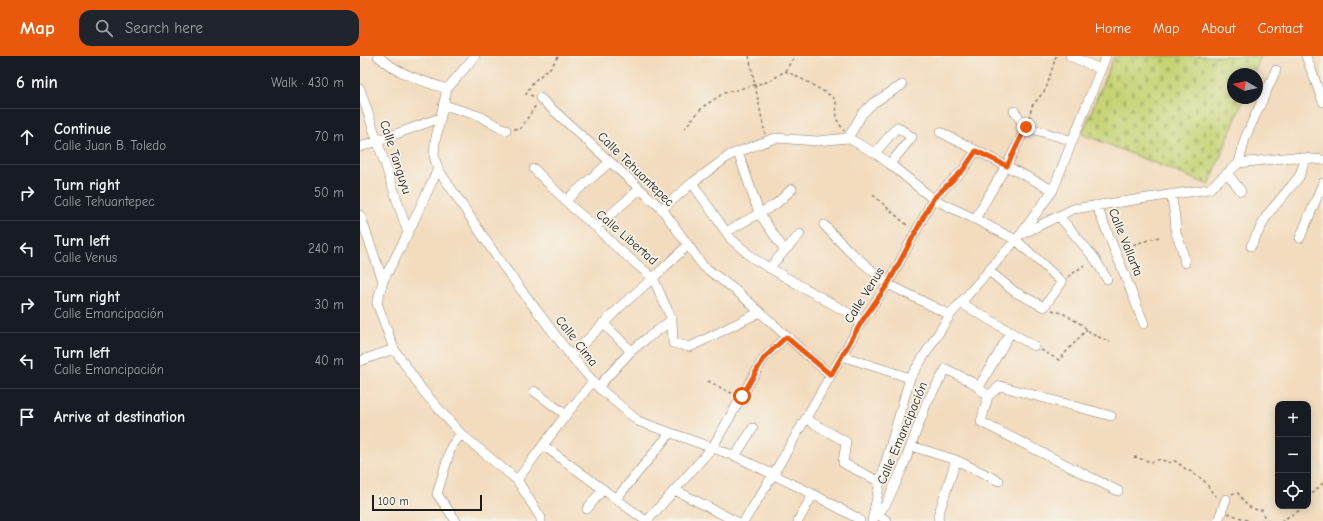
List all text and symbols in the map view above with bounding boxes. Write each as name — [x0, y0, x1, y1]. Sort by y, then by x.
search box — [79, 10, 359, 46]
text: Map — [20, 17, 55, 39]
icon: search — [93, 17, 115, 39]
text: Search here — [125, 19, 203, 37]
text: Home — [1095, 20, 1131, 37]
text: Map — [1153, 20, 1179, 37]
text: About — [1201, 20, 1236, 37]
text: Contact — [1258, 20, 1303, 37]
north arrow — [1227, 68, 1263, 104]
text: 6 min — [16, 73, 58, 92]
text: Walk · 430 m — [271, 75, 344, 90]
street label: Calle Tanguyu — [377, 118, 415, 196]
route end — [1017, 118, 1035, 136]
text: Continue — [54, 120, 111, 138]
icon: ahead — [16, 126, 38, 148]
text: 70 m — [315, 129, 344, 144]
street label: Calle Tehuantepec — [595, 129, 677, 209]
text: Calle Juan B. Toledo — [54, 138, 166, 153]
text: Turn right — [54, 176, 120, 194]
icon: right — [16, 182, 38, 204]
text: 50 m — [314, 185, 344, 200]
text: Calle Tehuantepec — [54, 194, 155, 209]
street label: Calle Libertad — [593, 206, 661, 268]
street label: Calle Vallarta — [1106, 206, 1146, 278]
text: Turn left — [54, 232, 110, 250]
icon: left — [16, 238, 38, 260]
text: 240 m — [308, 241, 344, 256]
text: Calle Venus — [54, 250, 117, 265]
street label: Calle Venus — [841, 264, 887, 326]
text: Turn right — [54, 288, 120, 306]
icon: right — [16, 294, 38, 316]
text: 30 m — [314, 297, 344, 312]
text: Calle Emancipación — [54, 306, 164, 321]
street label: Calle Cima — [553, 313, 601, 369]
text: Turn left — [54, 344, 110, 362]
icon: left — [16, 350, 38, 372]
text: 40 m — [315, 353, 344, 368]
text: Calle Emancipación — [54, 362, 164, 377]
street label: Calle Emancipación — [874, 380, 930, 486]
route start — [733, 387, 751, 405]
map controls — [1275, 401, 1311, 509]
button: + — [1275, 401, 1311, 437]
icon: arrive — [16, 406, 38, 428]
text: Arrive at destination — [54, 408, 185, 426]
button: − — [1275, 437, 1311, 473]
button: locate — [1275, 473, 1311, 509]
scale bar — [372, 493, 482, 512]
text: 100 m — [378, 495, 409, 508]

